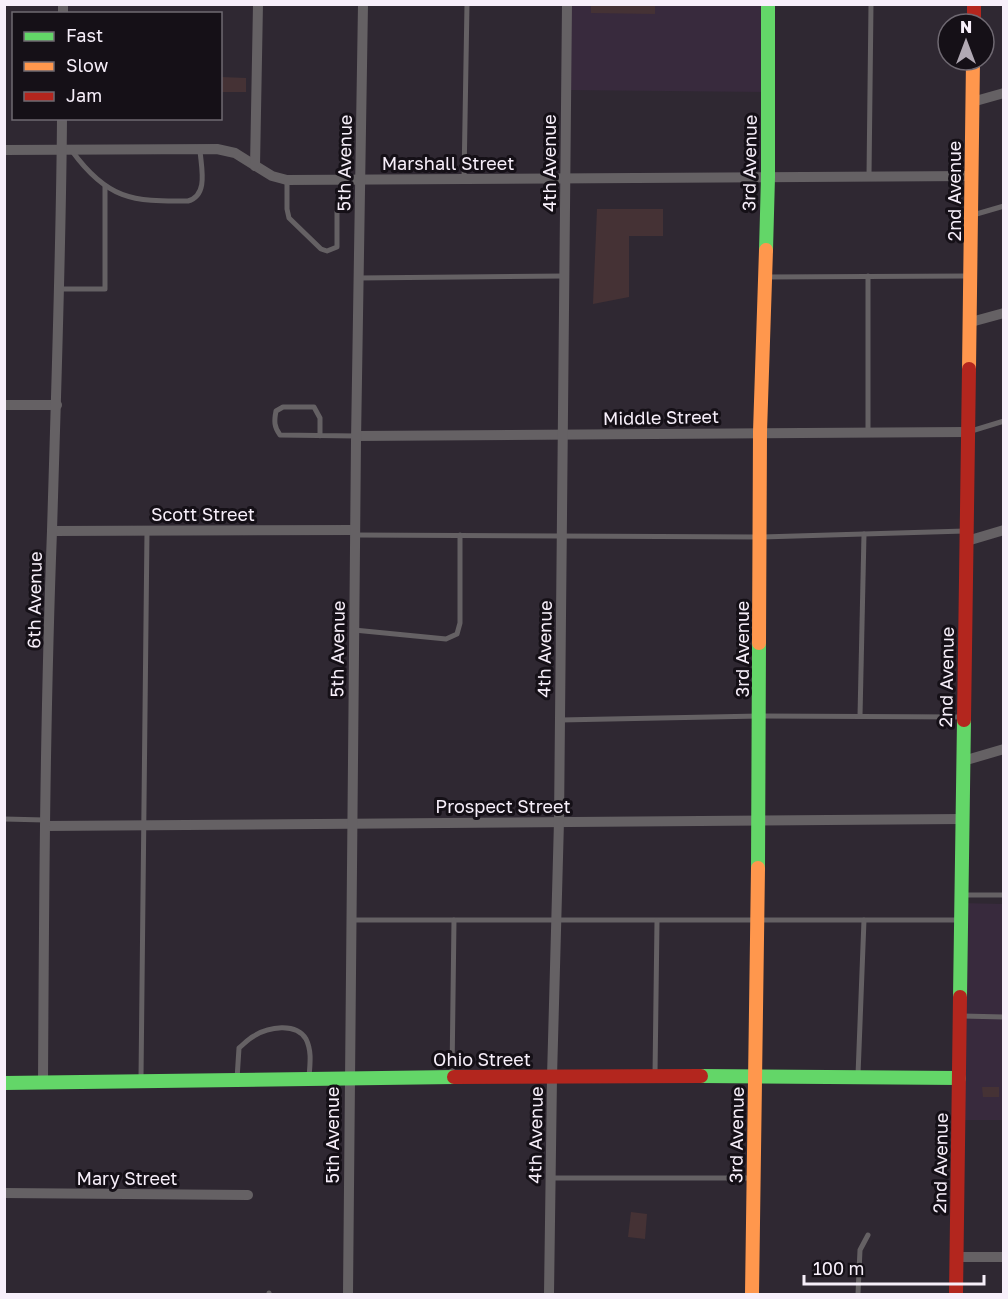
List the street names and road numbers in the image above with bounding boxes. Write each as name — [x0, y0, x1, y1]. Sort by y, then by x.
street label: 5th Avenue — [332, 114, 356, 212]
street label: 4th Avenue — [538, 114, 560, 212]
street label: 3rd Avenue — [737, 115, 761, 211]
street label: 2nd Avenue — [943, 141, 965, 241]
street label: Marshall Street — [382, 152, 514, 174]
street label: Middle Street — [603, 405, 719, 429]
street label: Scott Street — [151, 503, 255, 525]
street label: 6th Avenue — [22, 551, 46, 649]
street label: 5th Avenue — [325, 600, 349, 698]
street label: 4th Avenue — [532, 600, 556, 698]
street label: 3rd Avenue — [731, 601, 753, 697]
street label: 2nd Avenue — [934, 627, 958, 727]
street label: Prospect Street — [435, 795, 571, 817]
street label: Ohio Street — [433, 1048, 531, 1070]
street label: 4th Avenue — [523, 1086, 547, 1184]
street label: 5th Avenue — [321, 1087, 343, 1183]
street label: 3rd Avenue — [724, 1087, 748, 1183]
street label: 2nd Avenue — [928, 1113, 952, 1213]
street label: Mary Street — [76, 1167, 178, 1189]

